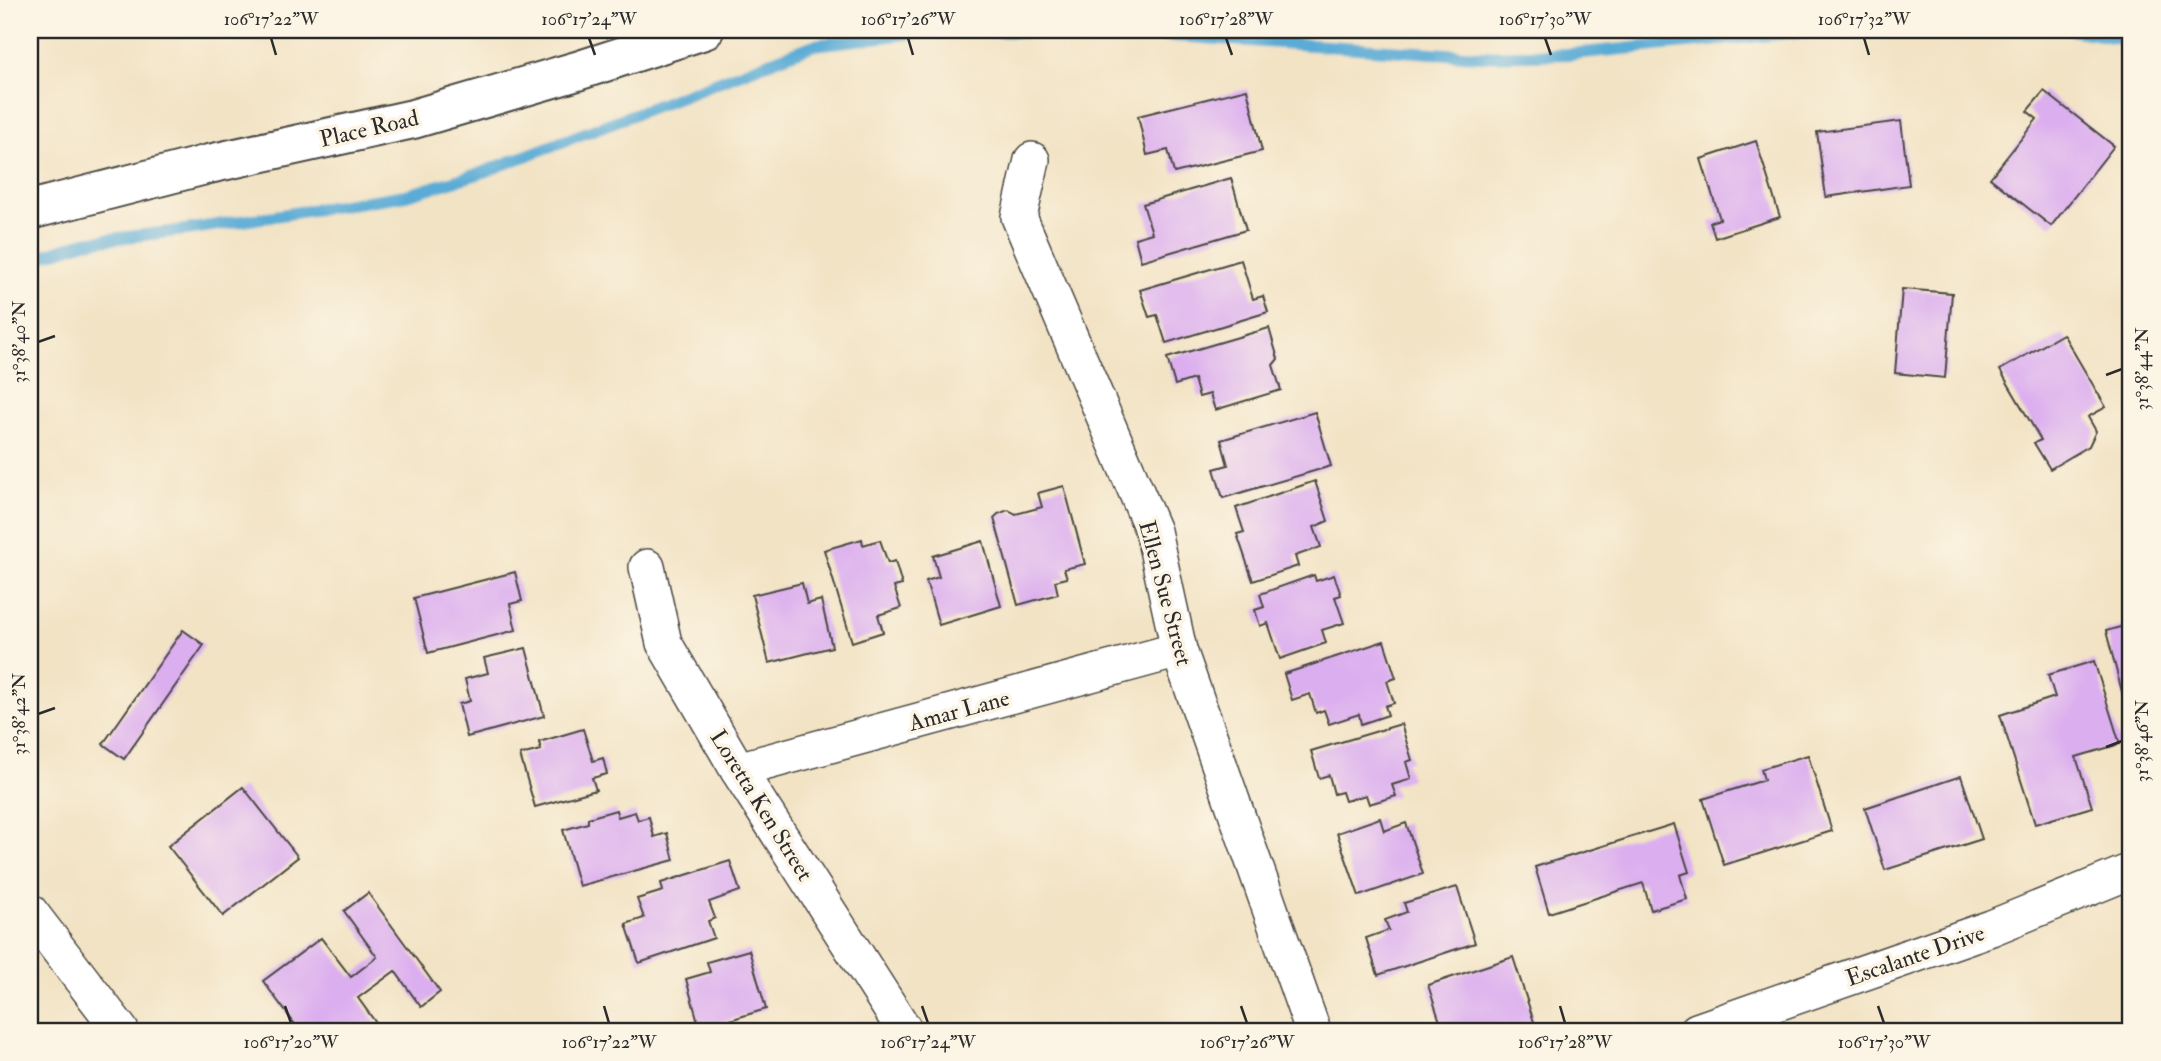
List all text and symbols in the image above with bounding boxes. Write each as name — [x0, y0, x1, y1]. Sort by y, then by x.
text: 106°17'22"W — [224, 8, 319, 31]
text: 106°17'24"W — [541, 8, 637, 31]
text: 106°17'26"W — [861, 8, 956, 31]
text: 106°17'28"W — [1179, 8, 1274, 31]
text: 106°17'30"W — [1499, 8, 1592, 31]
text: 106°17'32"W — [1818, 8, 1911, 31]
street label: Place Road — [317, 103, 421, 154]
text: 31°38'40"N — [8, 301, 31, 383]
text: 31°38'44"N — [2131, 327, 2154, 411]
street label: Ellen Sue Street — [1132, 517, 1199, 669]
text: 31°38'42"N — [8, 673, 31, 755]
street label: Amar Lane — [905, 683, 1013, 738]
text: 31°38'46"N — [2131, 700, 2154, 782]
street label: Loretta Ken Street — [704, 724, 820, 886]
street label: Escalante Drive — [1842, 918, 1989, 993]
text: 106°17'20"W — [244, 1031, 339, 1054]
text: 106°17'22"W — [562, 1031, 657, 1054]
text: 106°17'24"W — [880, 1031, 976, 1054]
text: 106°17'26"W — [1200, 1031, 1295, 1054]
text: 106°17'28"W — [1518, 1031, 1613, 1054]
text: 106°17'30"W — [1838, 1031, 1931, 1054]

